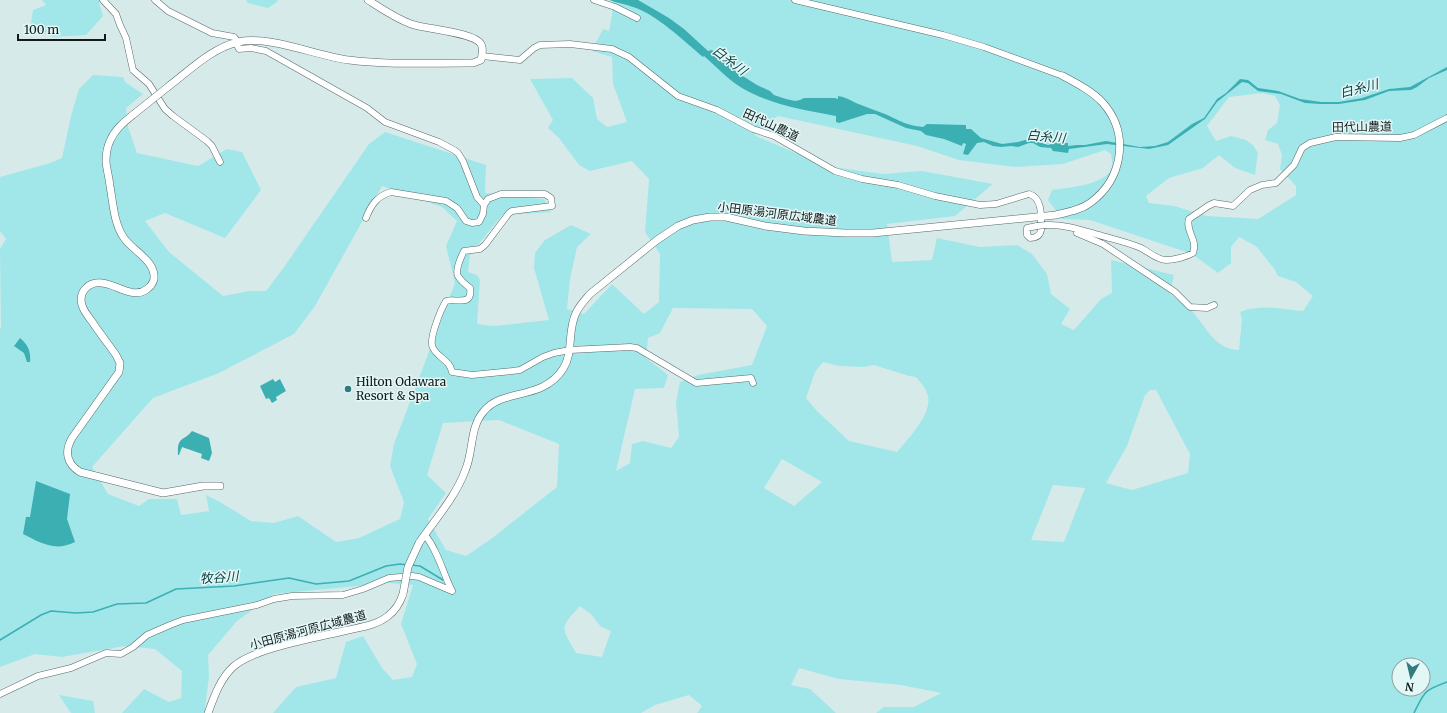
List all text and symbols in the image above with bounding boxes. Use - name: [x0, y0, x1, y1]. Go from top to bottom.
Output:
- scale bar: [18, 16, 105, 42]
- text: 100 m: [24, 22, 59, 37]
- water label: 白糸川: [709, 42, 752, 80]
- water label: 白糸川: [1338, 75, 1382, 101]
- street label: 田代山農道: [741, 105, 802, 144]
- street label: 田代山農道: [1332, 118, 1392, 135]
- water label: 白糸川: [1026, 126, 1068, 147]
- street label: 小田原湯河原広域農道: [717, 199, 838, 228]
- place label: Hilton Odawara Resort & Spa: [356, 374, 447, 403]
- marker: Hilton Odawara Resort & Spa: [343, 384, 353, 394]
- water label: 牧谷川: [199, 568, 241, 587]
- street label: 小田原湯河原広域農道: [248, 607, 368, 652]
- north arrow: [1391, 657, 1431, 697]
- text: N: [1404, 679, 1415, 694]

